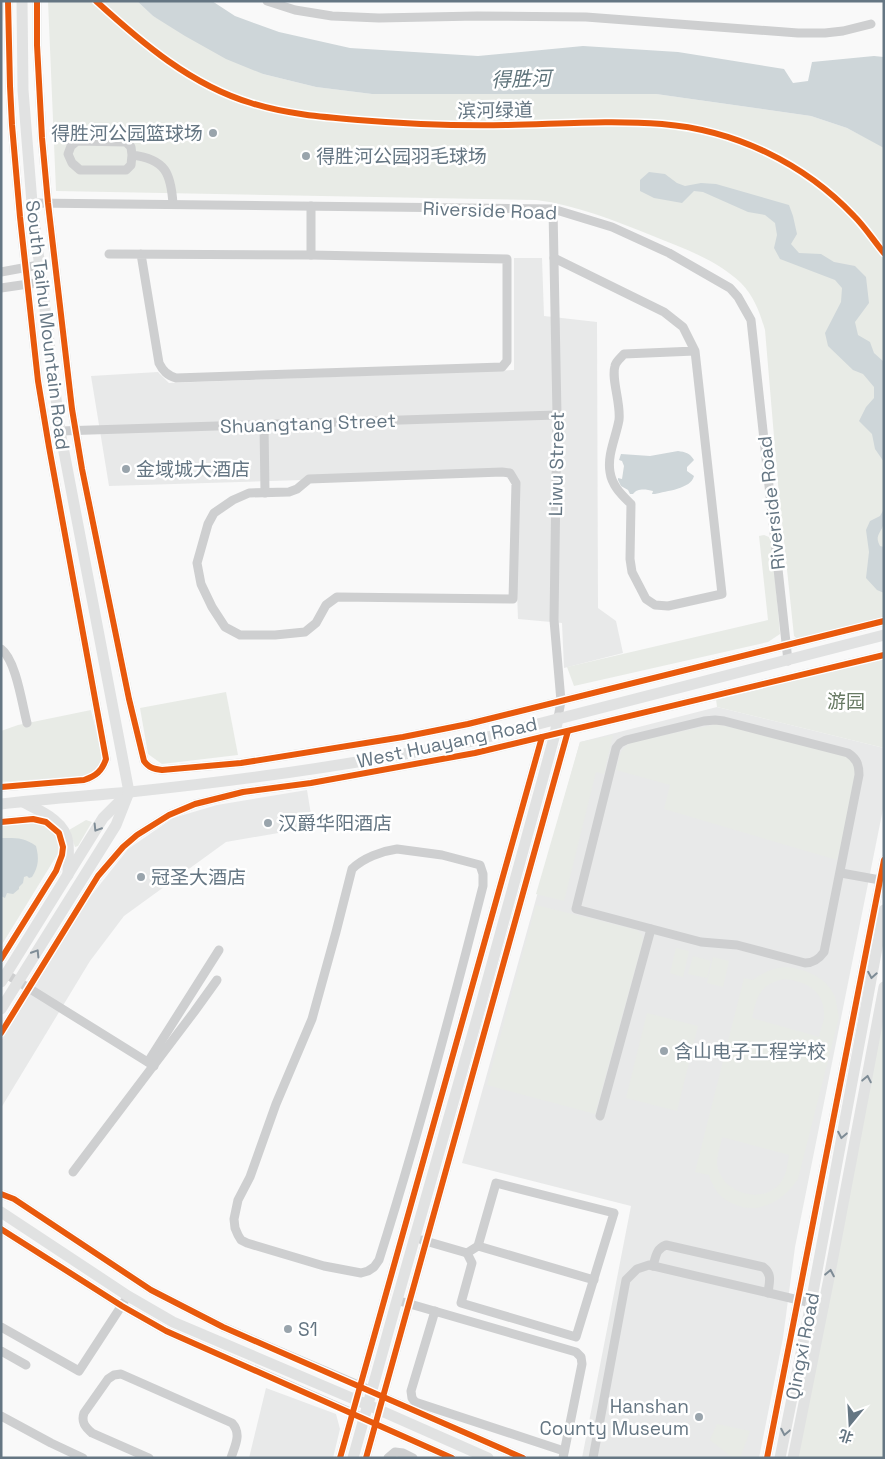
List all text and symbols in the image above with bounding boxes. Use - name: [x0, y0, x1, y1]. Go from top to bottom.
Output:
- water label: 得胜河: [491, 65, 555, 93]
- street label: 滨河绿道: [457, 97, 533, 124]
- place label: 得胜河公园篮球场: [51, 121, 203, 146]
- marker: 得胜河公园篮球场: [207, 127, 219, 139]
- place label: 得胜河公园羽毛球场: [316, 144, 487, 169]
- marker: 得胜河公园羽毛球场: [300, 150, 312, 162]
- street label: Riverside Road: [422, 196, 558, 225]
- street label: South Taihu Mountain Road: [20, 199, 75, 451]
- street label: Shuangtang Street: [220, 408, 396, 439]
- street label: Liwu Street: [543, 411, 570, 517]
- street label: Riverside Road: [752, 435, 791, 571]
- place label: 金域城大酒店: [136, 457, 250, 482]
- marker: 金域城大酒店: [120, 463, 132, 475]
- park label: 游园: [827, 689, 865, 714]
- street label: West Huayang Road: [355, 711, 540, 774]
- place label: 汉爵华阳酒店: [278, 811, 392, 836]
- marker: 汉爵华阳酒店: [262, 817, 274, 829]
- one-way arrow: [93, 823, 103, 832]
- place label: 冠圣大酒店: [151, 865, 246, 890]
- marker: 冠圣大酒店: [135, 871, 147, 883]
- one-way arrow: [30, 950, 40, 959]
- one-way arrow: [867, 971, 877, 980]
- place label: 含山电子工程学校: [674, 1039, 826, 1064]
- marker: 含山电子工程学校: [658, 1045, 670, 1057]
- one-way arrow: [861, 1074, 871, 1083]
- one-way arrow: [837, 1131, 848, 1140]
- one-way arrow: [825, 1268, 835, 1277]
- street label: Qingxi Road: [780, 1290, 825, 1402]
- place label: S1: [298, 1317, 318, 1342]
- marker: S1: [282, 1323, 294, 1335]
- place label: Hanshan County Museum: [540, 1394, 689, 1441]
- north arrow: [825, 1399, 875, 1449]
- marker: Hanshan County Museum: [693, 1411, 705, 1423]
- text: 北: [837, 1426, 855, 1447]
- one-way arrow: [781, 1428, 791, 1437]

